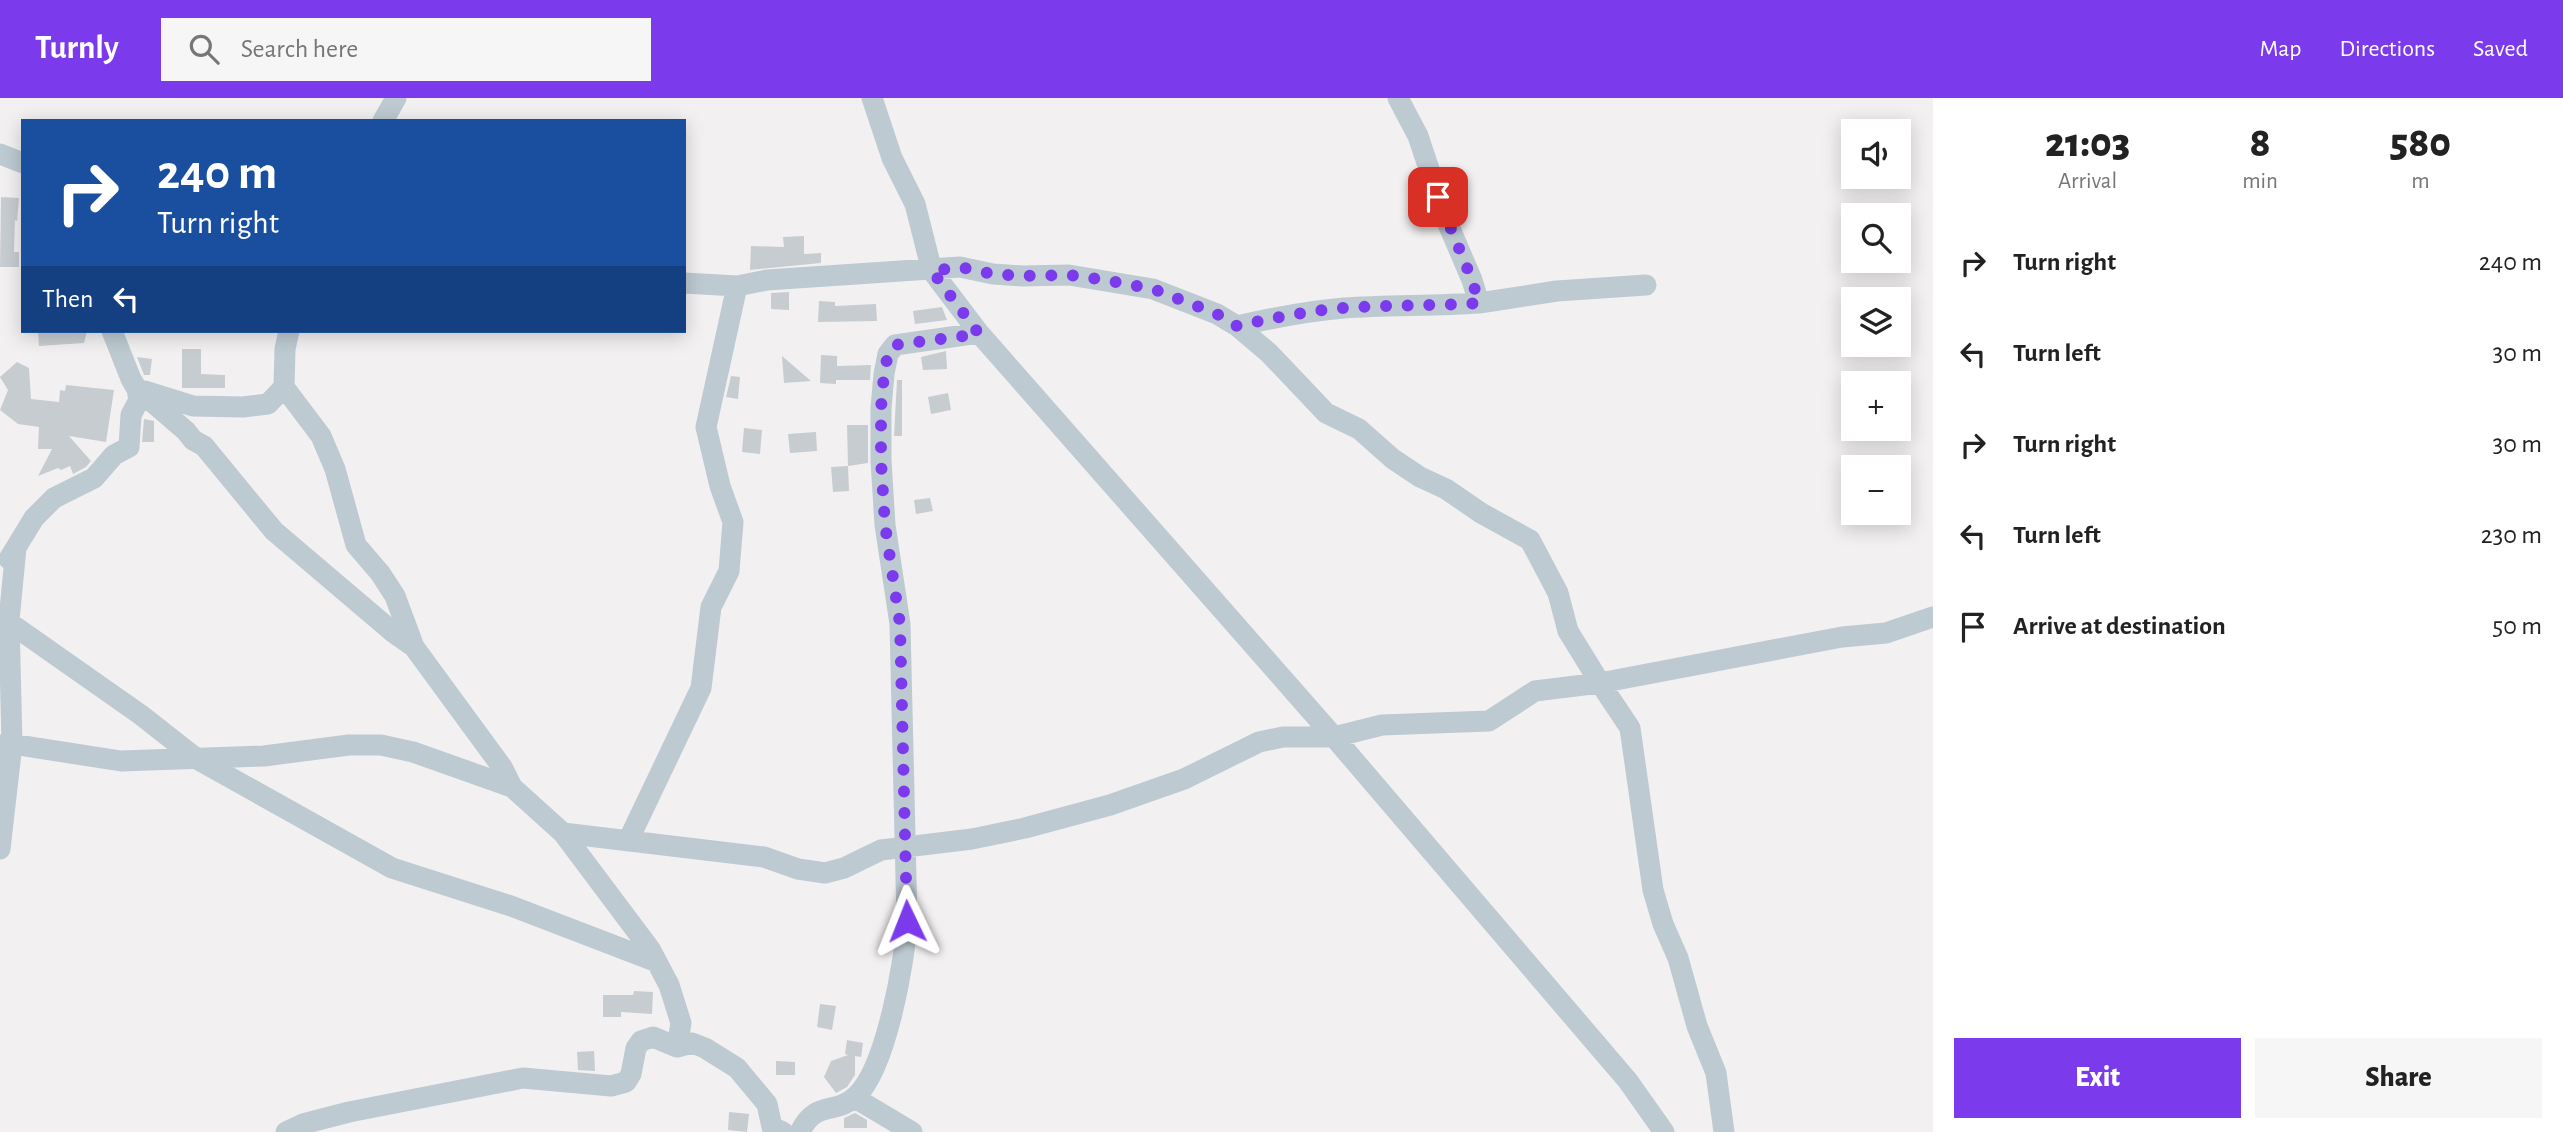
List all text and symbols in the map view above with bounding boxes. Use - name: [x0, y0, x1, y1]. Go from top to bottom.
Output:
- search box: [161, 18, 651, 81]
- icon: search: [185, 30, 223, 68]
- text: Turnly: [35, 32, 119, 65]
- text: Search here: [241, 36, 358, 62]
- text: Map: [2259, 37, 2301, 61]
- text: Directions: [2339, 37, 2435, 61]
- text: Saved: [2473, 37, 2528, 61]
- map controls: [1841, 119, 1911, 525]
- button: sound: [1841, 119, 1911, 189]
- text: 21:03: [2045, 122, 2130, 164]
- text: 8: [2250, 122, 2271, 164]
- text: 580: [2390, 122, 2451, 164]
- icon: right: [42, 147, 133, 238]
- text: 240 m: [157, 149, 277, 198]
- pin: [1408, 167, 1468, 227]
- text: Arrival: [2058, 170, 2117, 193]
- text: min: [2242, 170, 2278, 193]
- text: m: [2411, 170, 2430, 193]
- icon: arrive: [1419, 178, 1457, 216]
- button: search: [1841, 203, 1911, 273]
- text: Turn right: [157, 207, 279, 239]
- icon: right: [1954, 244, 1992, 282]
- text: Turn right: [2013, 249, 2116, 275]
- text: 240 m: [2479, 249, 2542, 275]
- icon: left: [107, 280, 145, 318]
- text: Then: [42, 286, 93, 312]
- button: layers: [1841, 287, 1911, 357]
- icon: left: [1954, 335, 1992, 373]
- text: Turn left: [2013, 340, 2101, 366]
- text: 30 m: [2492, 340, 2542, 366]
- button: +: [1841, 371, 1911, 441]
- icon: right: [1954, 426, 1992, 464]
- text: Turn right: [2013, 431, 2116, 457]
- text: 30 m: [2492, 431, 2542, 457]
- button: −: [1841, 455, 1911, 525]
- icon: left: [1954, 517, 1992, 555]
- text: Turn left: [2013, 522, 2101, 548]
- text: 230 m: [2481, 522, 2542, 548]
- icon: arrive: [1954, 608, 1992, 646]
- text: Arrive at destination: [2013, 613, 2226, 639]
- text: 50 m: [2492, 613, 2542, 639]
- position arrow: [870, 884, 944, 958]
- button: Exit: [1954, 1038, 2241, 1118]
- button: Share: [2255, 1038, 2542, 1118]

